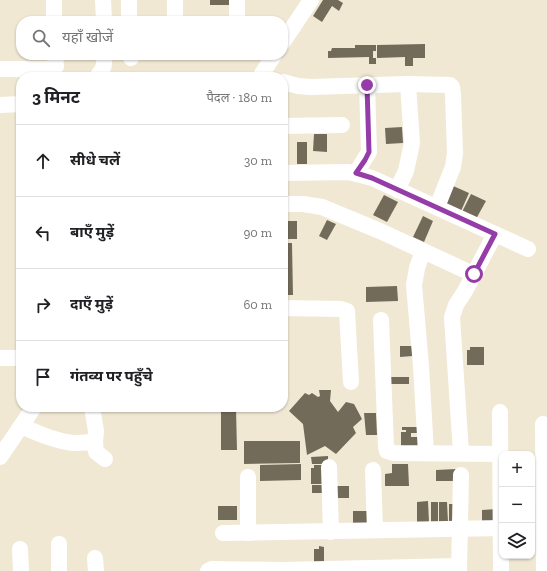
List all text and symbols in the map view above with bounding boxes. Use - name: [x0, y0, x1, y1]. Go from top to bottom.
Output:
- search box: [16, 16, 288, 60]
- icon: search: [30, 27, 52, 49]
- text: यहाँ खोजें: [62, 28, 113, 46]
- route end: [358, 76, 376, 94]
- text: 3 मिनट: [32, 87, 80, 107]
- text: पैदल · 180 m: [206, 90, 272, 105]
- icon: ahead: [32, 150, 54, 172]
- text: सीधे चलें: [70, 151, 120, 169]
- text: 30 m: [244, 153, 272, 168]
- icon: left: [32, 222, 54, 244]
- text: बाएँ मुड़ें: [70, 223, 114, 241]
- text: 90 m: [243, 225, 272, 240]
- route start: [465, 265, 483, 283]
- icon: right: [32, 294, 54, 316]
- text: दाएँ मुड़ें: [70, 295, 113, 313]
- text: 60 m: [243, 297, 272, 312]
- icon: arrive: [32, 366, 54, 388]
- text: गंतव्य पर पहुँचे: [70, 367, 153, 385]
- map controls: [499, 451, 535, 559]
- button: +: [499, 451, 535, 487]
- button: −: [499, 487, 535, 523]
- button: layers: [499, 523, 535, 559]

